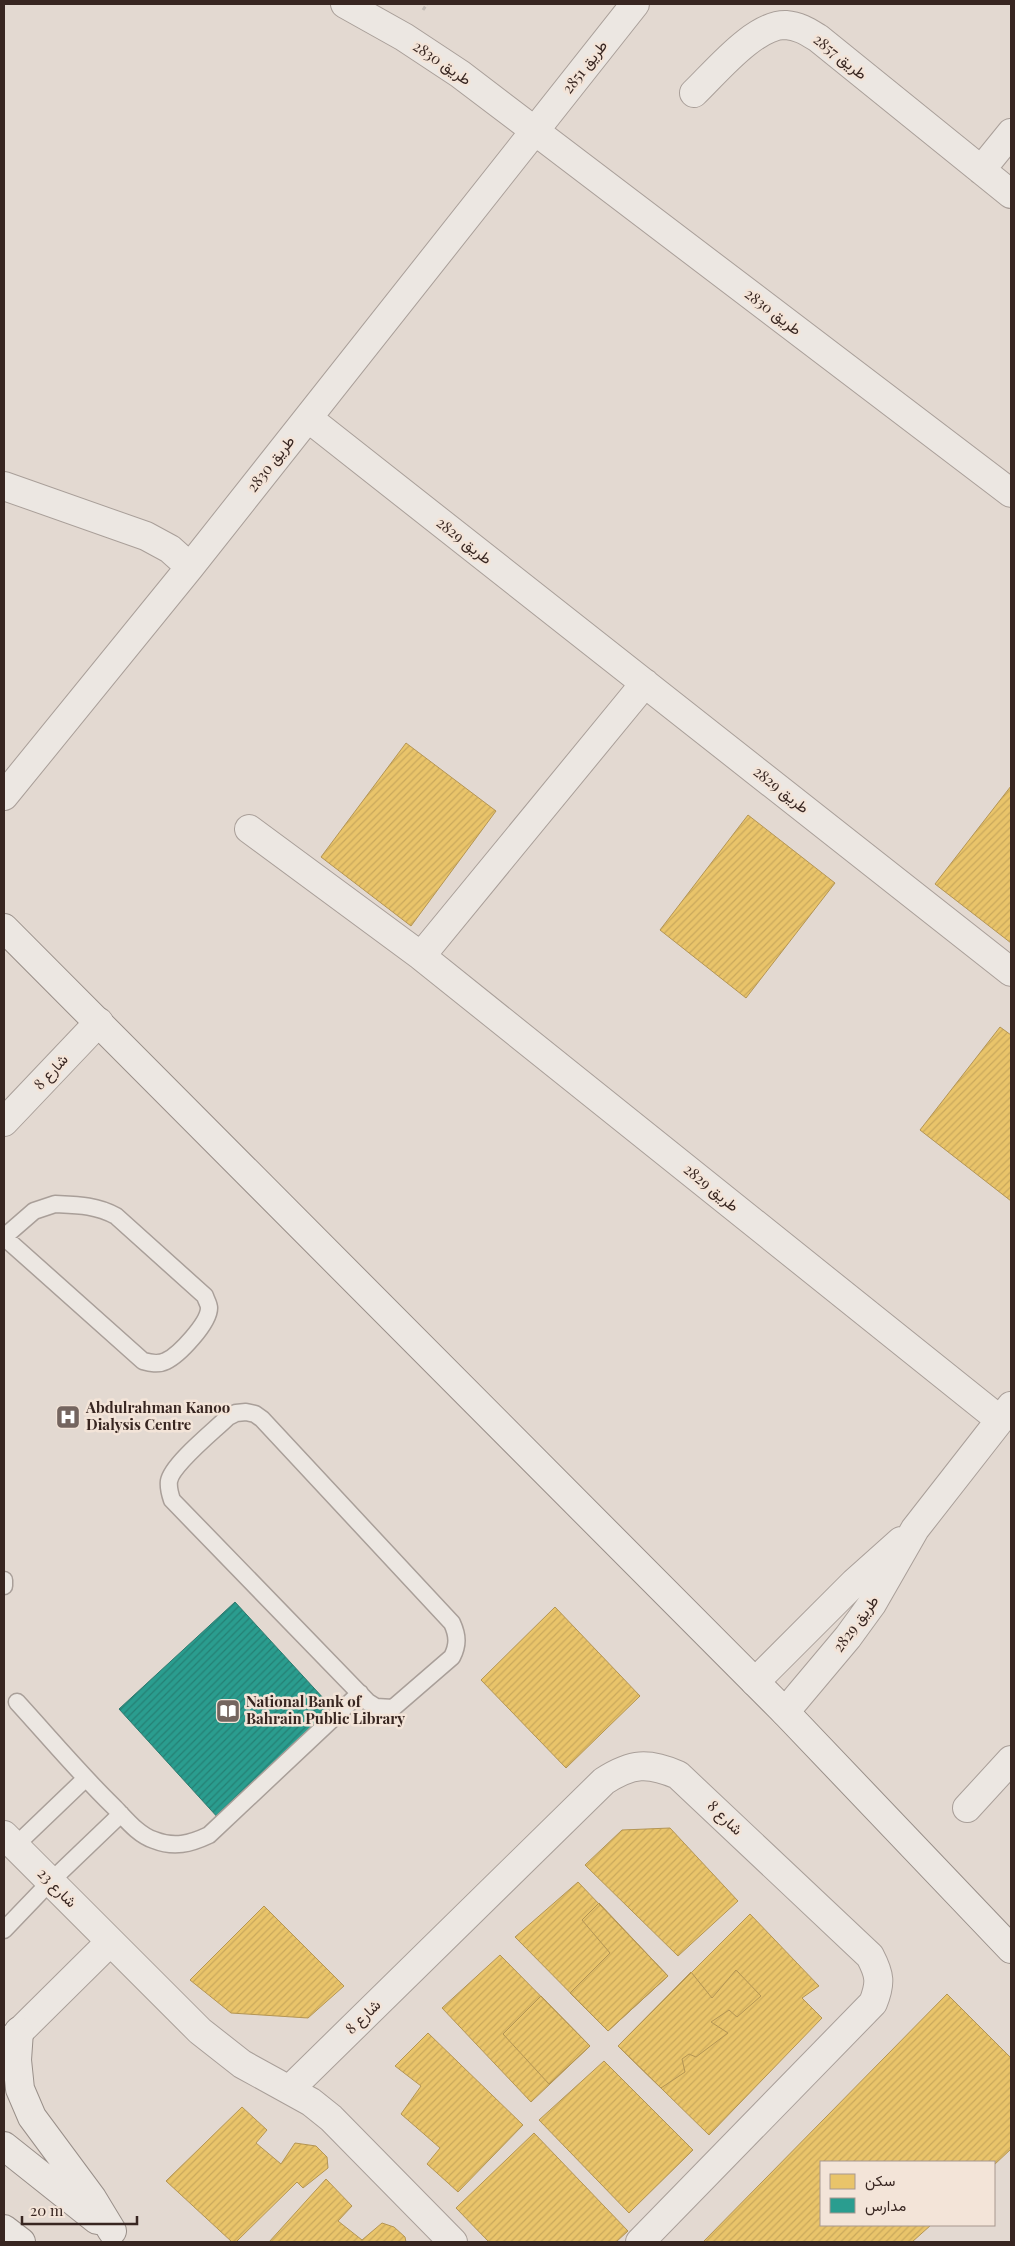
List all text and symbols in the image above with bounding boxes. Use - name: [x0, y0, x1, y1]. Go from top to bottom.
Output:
- street label: طريق 2857: [809, 29, 872, 84]
- street label: طريق 2830: [409, 35, 476, 90]
- street label: طريق 2851: [557, 36, 612, 98]
- street label: طريق 2830: [741, 283, 806, 340]
- street label: طريق 2830: [242, 431, 299, 496]
- street label: طريق 2829: [432, 512, 497, 569]
- street label: طريق 2829: [749, 761, 814, 818]
- street label: شارع 8: [29, 1049, 73, 1095]
- street label: طريق 2829: [679, 1159, 743, 1216]
- place label: Abdulrahman Kanoo Dialysis Centre: [85, 1397, 230, 1434]
- hospital icon: Abdulrahman Kanoo Dialysis Centre: [55, 1404, 81, 1430]
- street label: طريق 2829: [828, 1591, 883, 1656]
- place label: National Bank of Bahrain Public Library: [246, 1691, 405, 1728]
- library icon: National Bank of Bahrain Public Library: [215, 1698, 241, 1724]
- street label: شارع 8: [702, 1796, 748, 1841]
- street label: شارع 23: [32, 1863, 82, 1913]
- street label: شارع 8: [340, 1994, 386, 2039]
- legend: [820, 2161, 995, 2226]
- text: سكن: [865, 2170, 895, 2191]
- scale bar: [22, 2194, 138, 2226]
- text: مدارس: [865, 2195, 906, 2216]
- text: 20 m: [30, 2200, 64, 2220]

